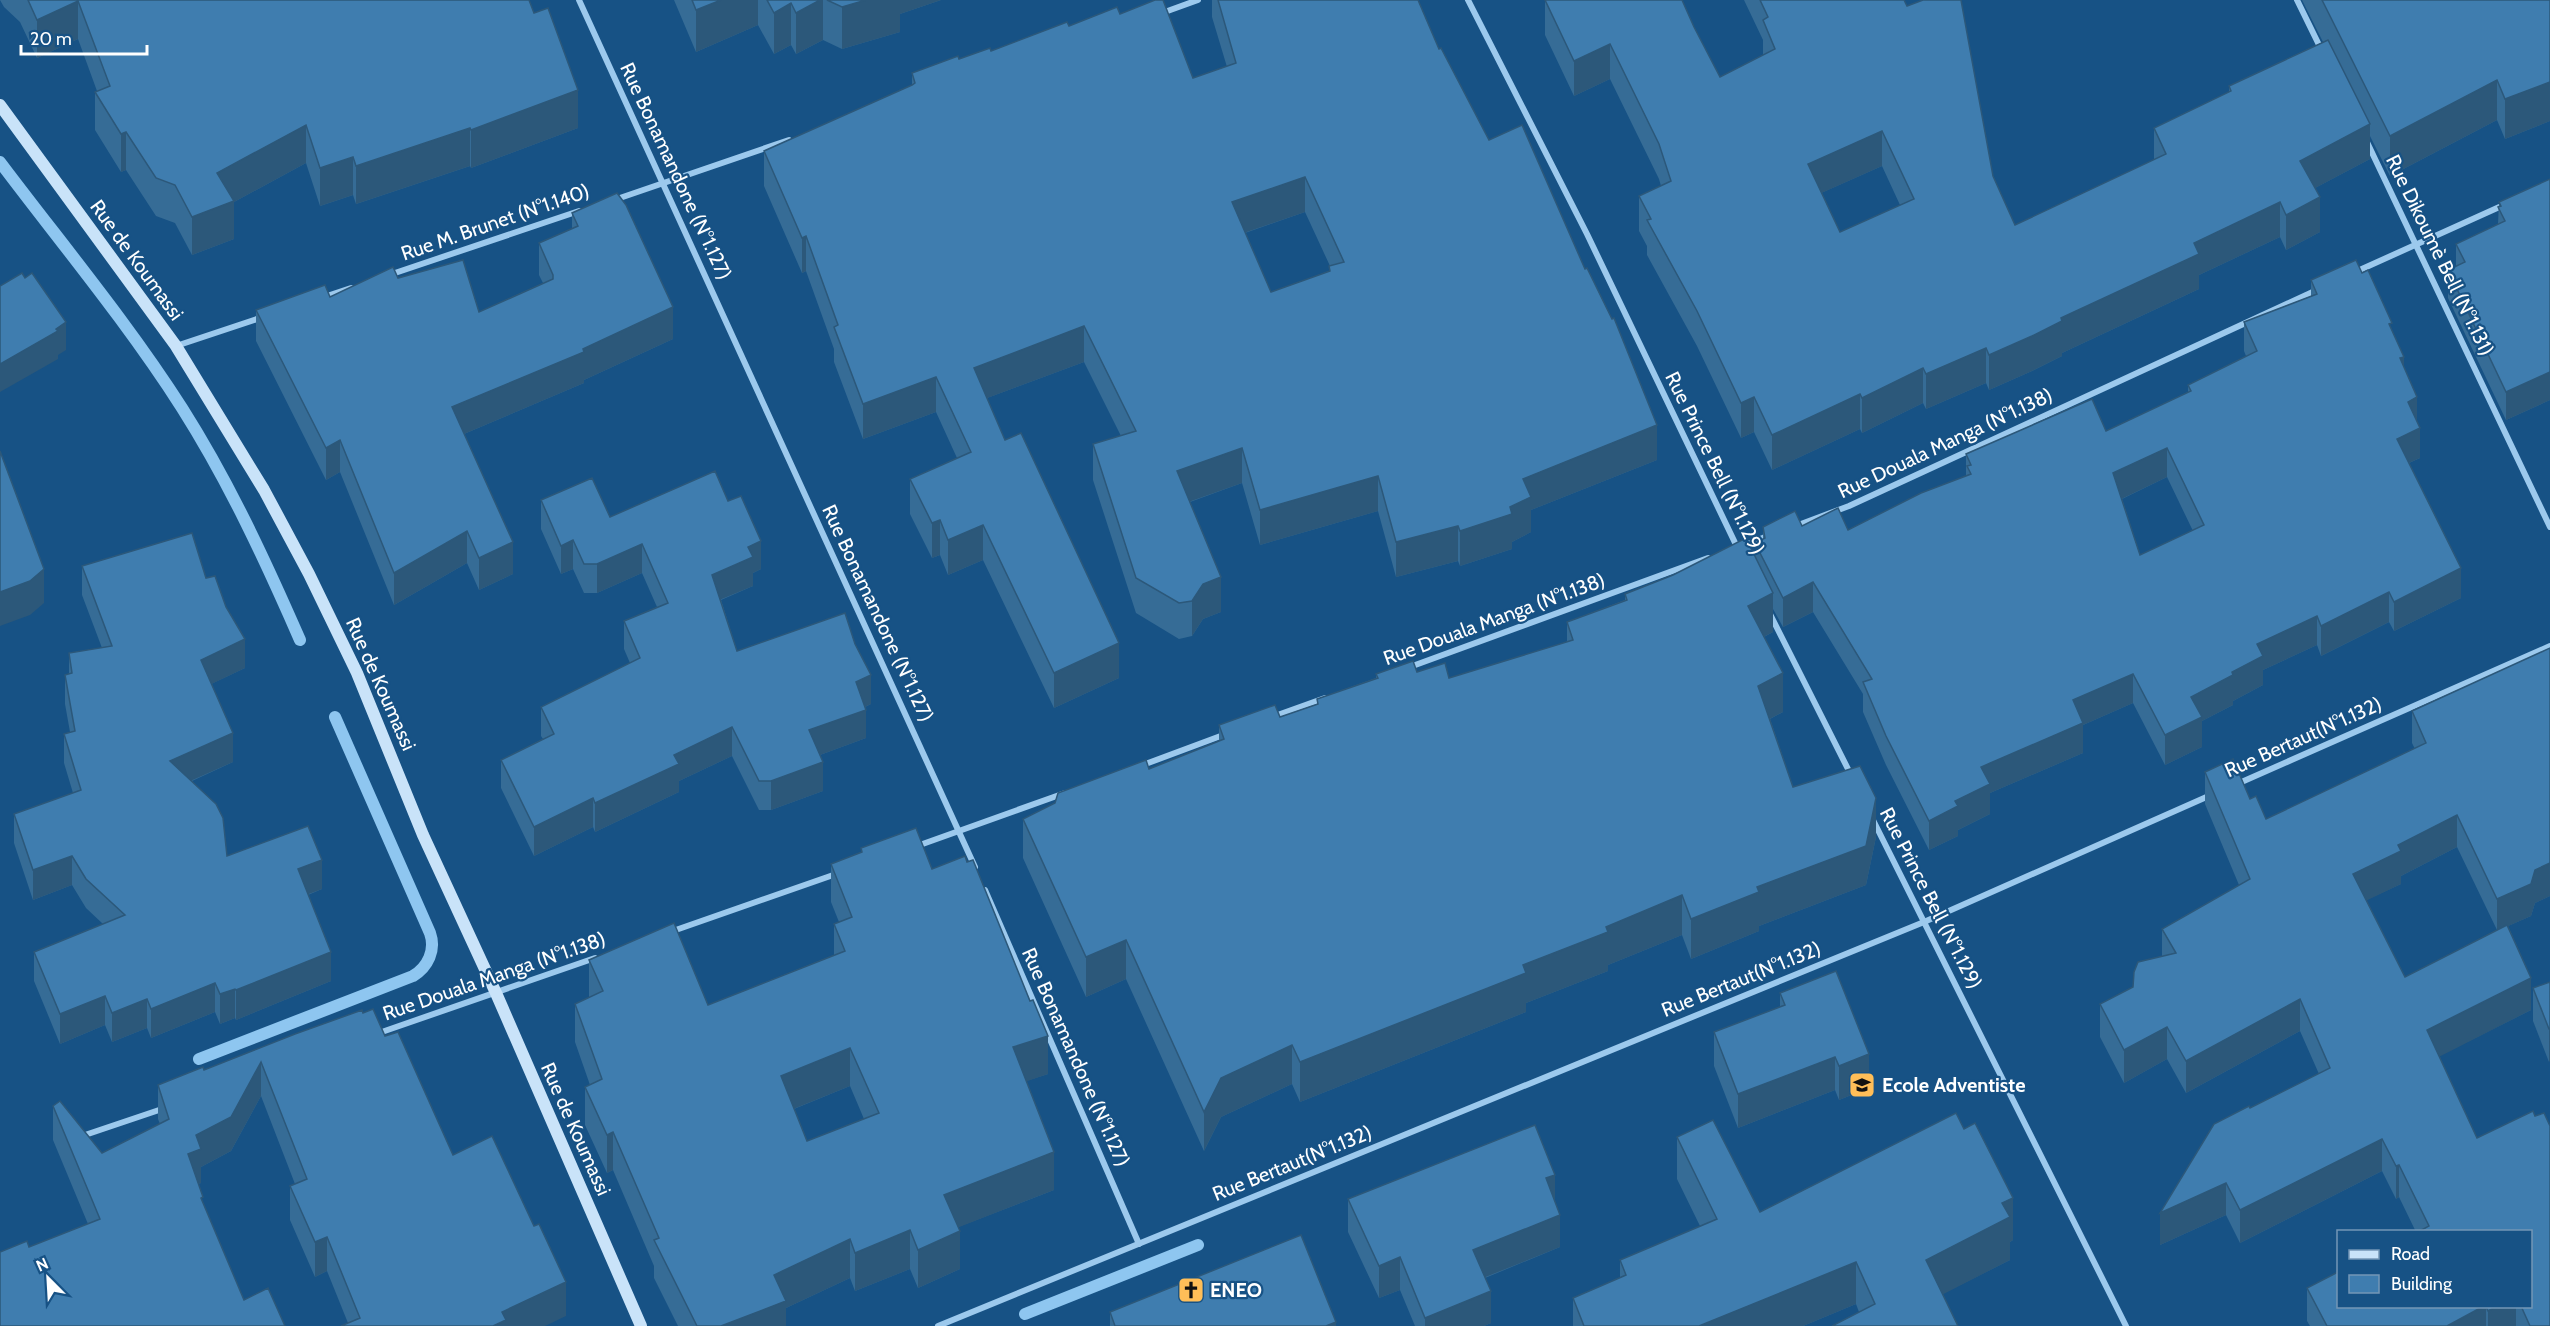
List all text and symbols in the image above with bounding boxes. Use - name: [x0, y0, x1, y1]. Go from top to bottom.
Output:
- scale bar: [21, 18, 147, 56]
- text: 20 m: [30, 28, 72, 50]
- street label: Rue Bonamandone (N°1.127): [615, 59, 737, 283]
- street label: Rue Dikoumè Bell (N°1.131): [2381, 151, 2499, 359]
- street label: Rue M. Brunet (N°1.140): [398, 179, 592, 265]
- street label: Rue de Koumassi: [85, 195, 189, 325]
- street label: Rue Prince Bell (N°1.129): [1660, 368, 1770, 558]
- street label: Rue Douala Manga (N°1.138): [1834, 383, 2056, 503]
- street label: Rue Bonamandone (N°1.127): [817, 501, 939, 725]
- street label: Rue Douala Manga (N°1.138): [1380, 568, 1608, 670]
- street label: Rue de Koumassi: [341, 614, 421, 754]
- street label: Rue Bertaut(N°1.132): [2221, 692, 2385, 782]
- street label: Rue Prince Bell (N°1.129): [1875, 803, 1987, 993]
- street label: Rue Douala Manga (N°1.138): [379, 927, 609, 1025]
- street label: Rue Bertaut(N°1.132): [1658, 936, 1824, 1022]
- street label: Rue Bonamandone (N°1.127): [1017, 944, 1135, 1170]
- street label: Rue de Koumassi: [536, 1059, 616, 1199]
- school or university icon: Ecole Adventiste: [1847, 1070, 1877, 1100]
- place label: Ecole Adventiste: [1882, 1073, 2026, 1097]
- street label: Rue Bertaut(N°1.132): [1209, 1120, 1375, 1206]
- legend: [2337, 1230, 2532, 1308]
- text: Road: [2391, 1243, 2430, 1265]
- north arrow: [18, 1248, 78, 1308]
- text: N: [33, 1254, 51, 1276]
- text: Building: [2391, 1273, 2453, 1295]
- church icon: ENEO: [1176, 1275, 1206, 1305]
- place label: ENEO: [1210, 1278, 1262, 1302]

